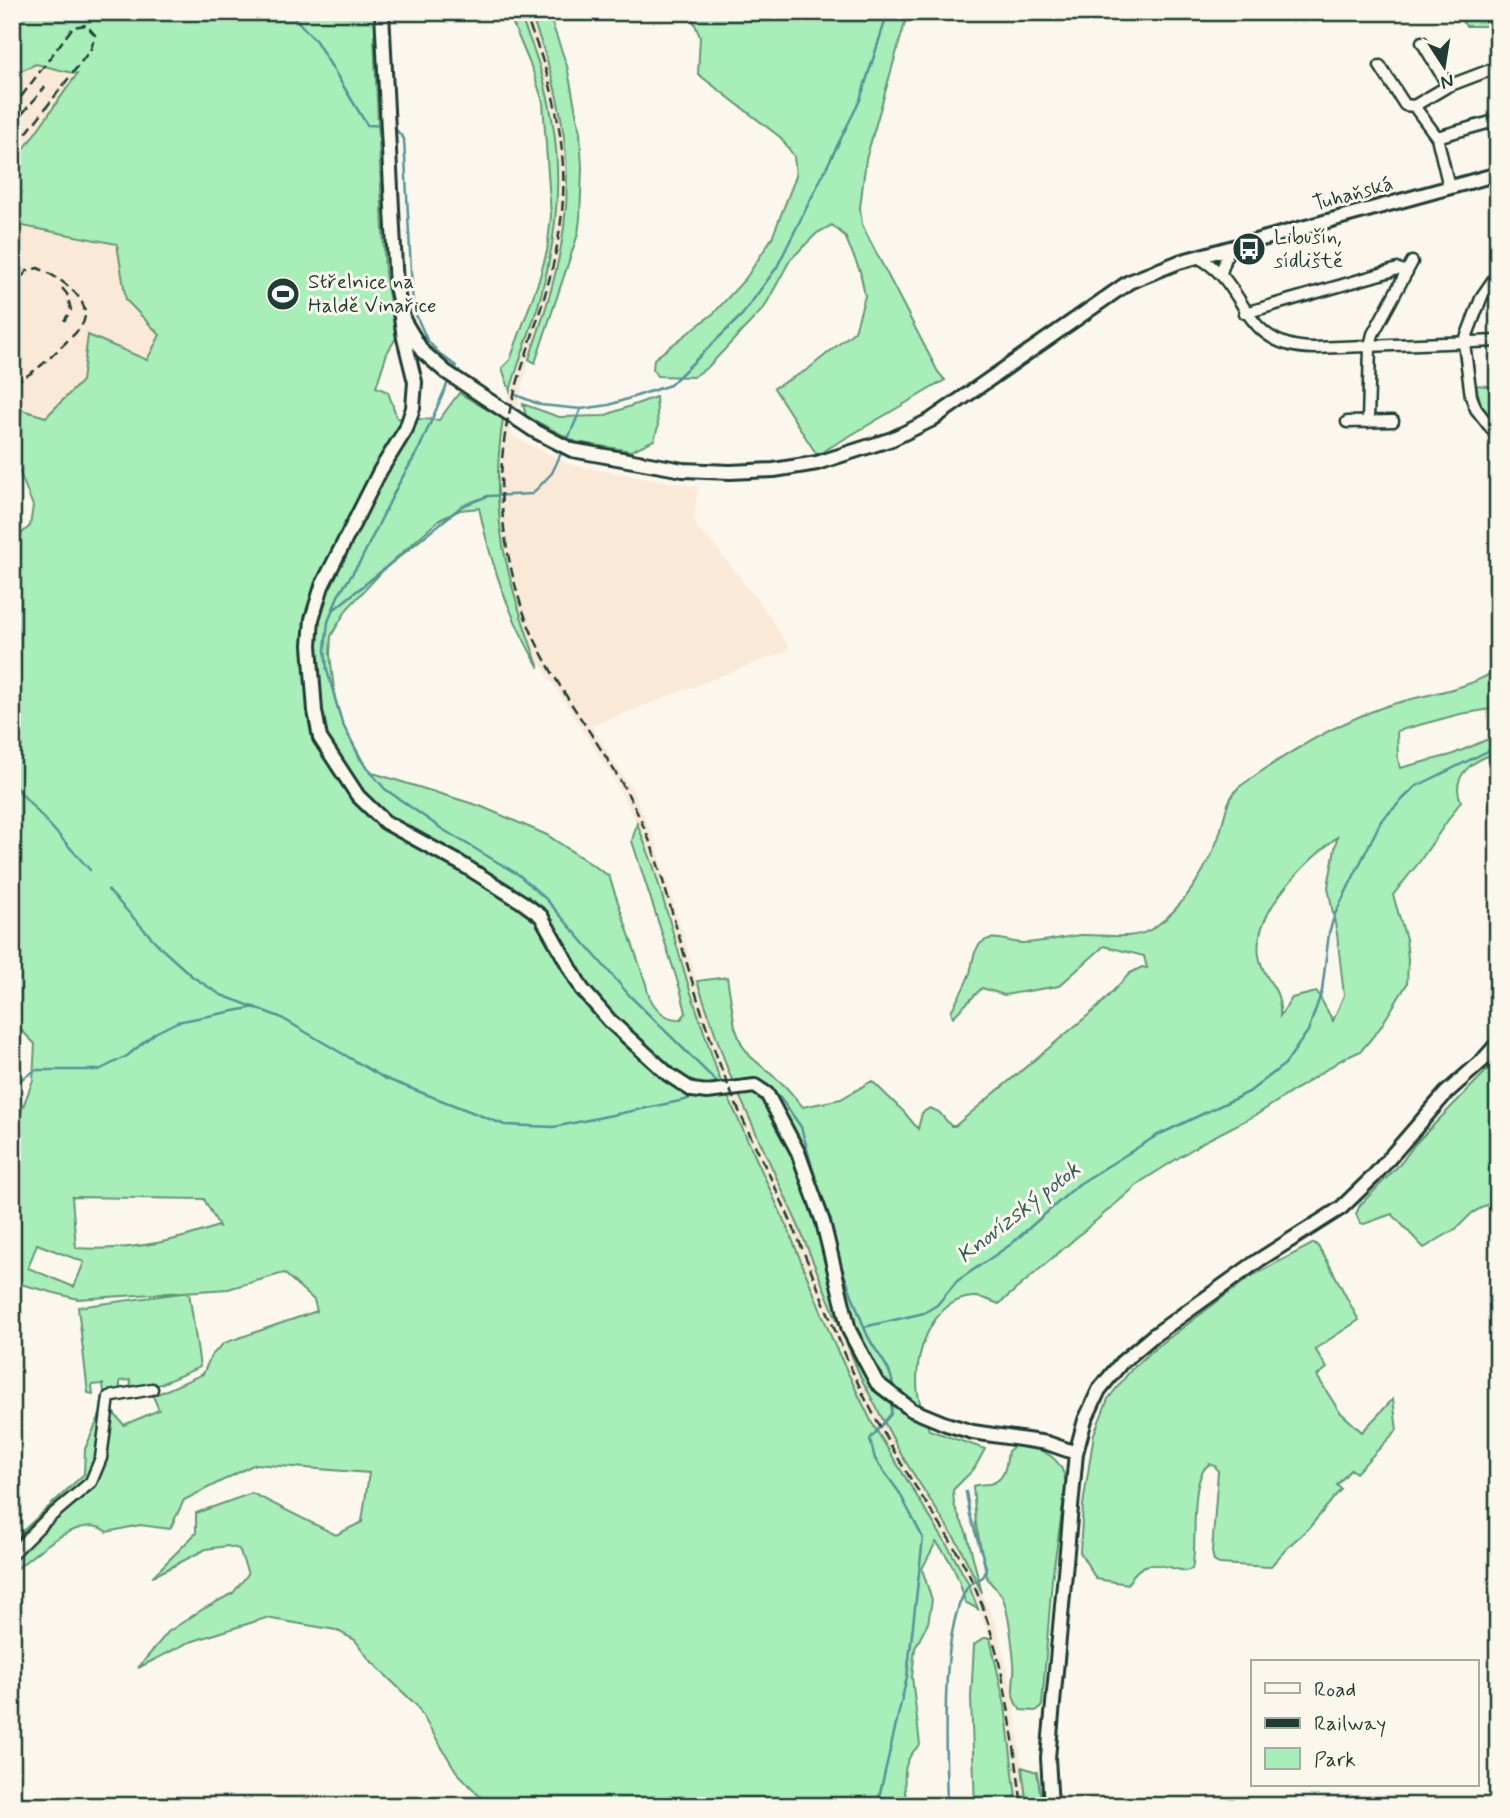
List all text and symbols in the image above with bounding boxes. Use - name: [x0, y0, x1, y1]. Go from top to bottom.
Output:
- north arrow: [1408, 32, 1478, 102]
- text: N: [1438, 68, 1456, 95]
- street label: Tuhaňská: [1310, 170, 1396, 218]
- place label: Libušín, sídliště: [1274, 223, 1343, 275]
- bus stop icon: Libušín, sídliště: [1230, 230, 1268, 268]
- place label: Střelnice na Haldě Vinařice: [308, 268, 436, 320]
- sports icon: Střelnice na Haldě Vinařice: [264, 275, 302, 313]
- water label: Knovízský potok: [951, 1155, 1087, 1271]
- legend: [1251, 1660, 1478, 1786]
- text: Road: [1314, 1676, 1356, 1704]
- text: Railway: [1314, 1710, 1386, 1738]
- text: Park: [1314, 1746, 1356, 1774]

